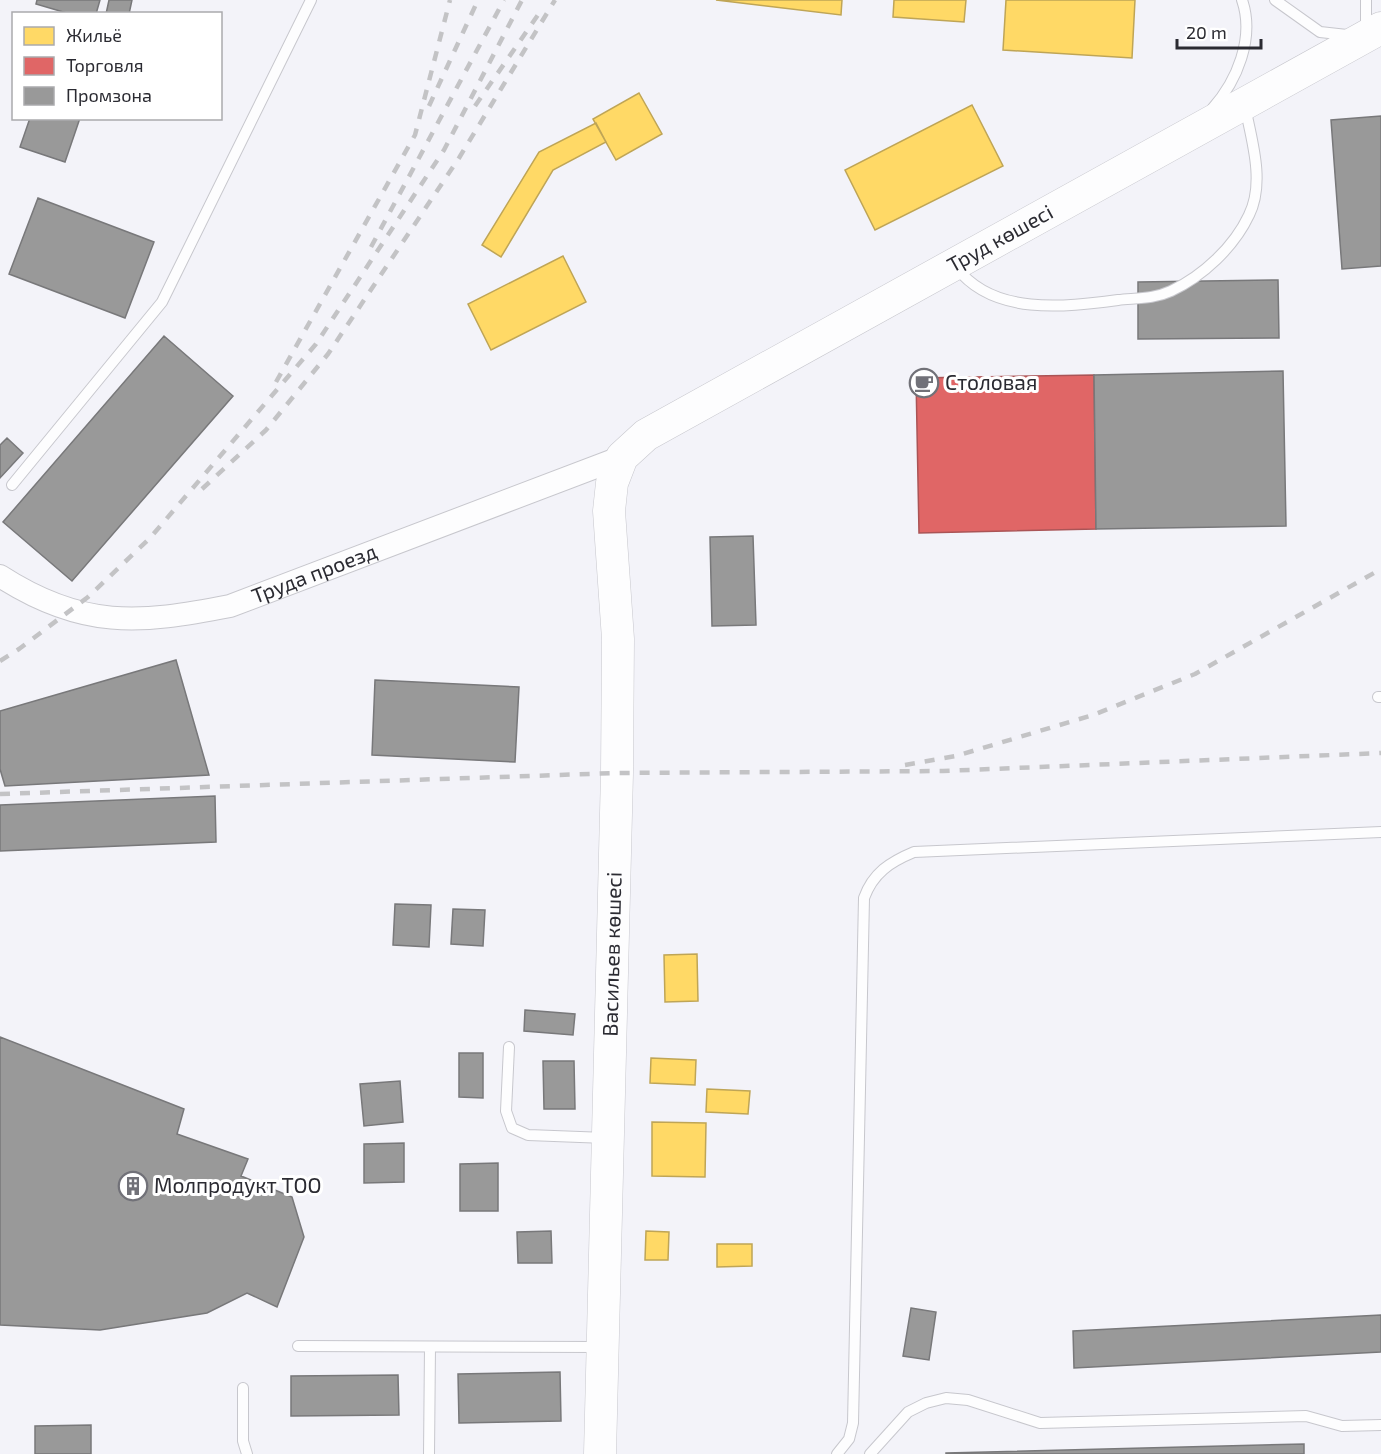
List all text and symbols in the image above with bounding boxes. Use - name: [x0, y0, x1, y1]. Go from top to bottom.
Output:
- legend: [12, 12, 222, 120]
- scale bar: [1177, 12, 1261, 50]
- text: 20 m: [1186, 21, 1227, 43]
- text: Жильё: [66, 24, 122, 46]
- text: Торговля: [66, 54, 144, 76]
- text: Промзона: [66, 84, 152, 106]
- street label: Труд көшесі: [942, 198, 1057, 277]
- cafe icon: Столовая: [908, 367, 940, 399]
- place label: Столовая: [945, 369, 1037, 394]
- street label: Труда проезд: [248, 537, 380, 608]
- street label: Васильев көшесі: [596, 872, 626, 1037]
- building icon: Молпродукт ТОО: [117, 1170, 149, 1202]
- place label: Молпродукт ТОО: [154, 1172, 322, 1198]

